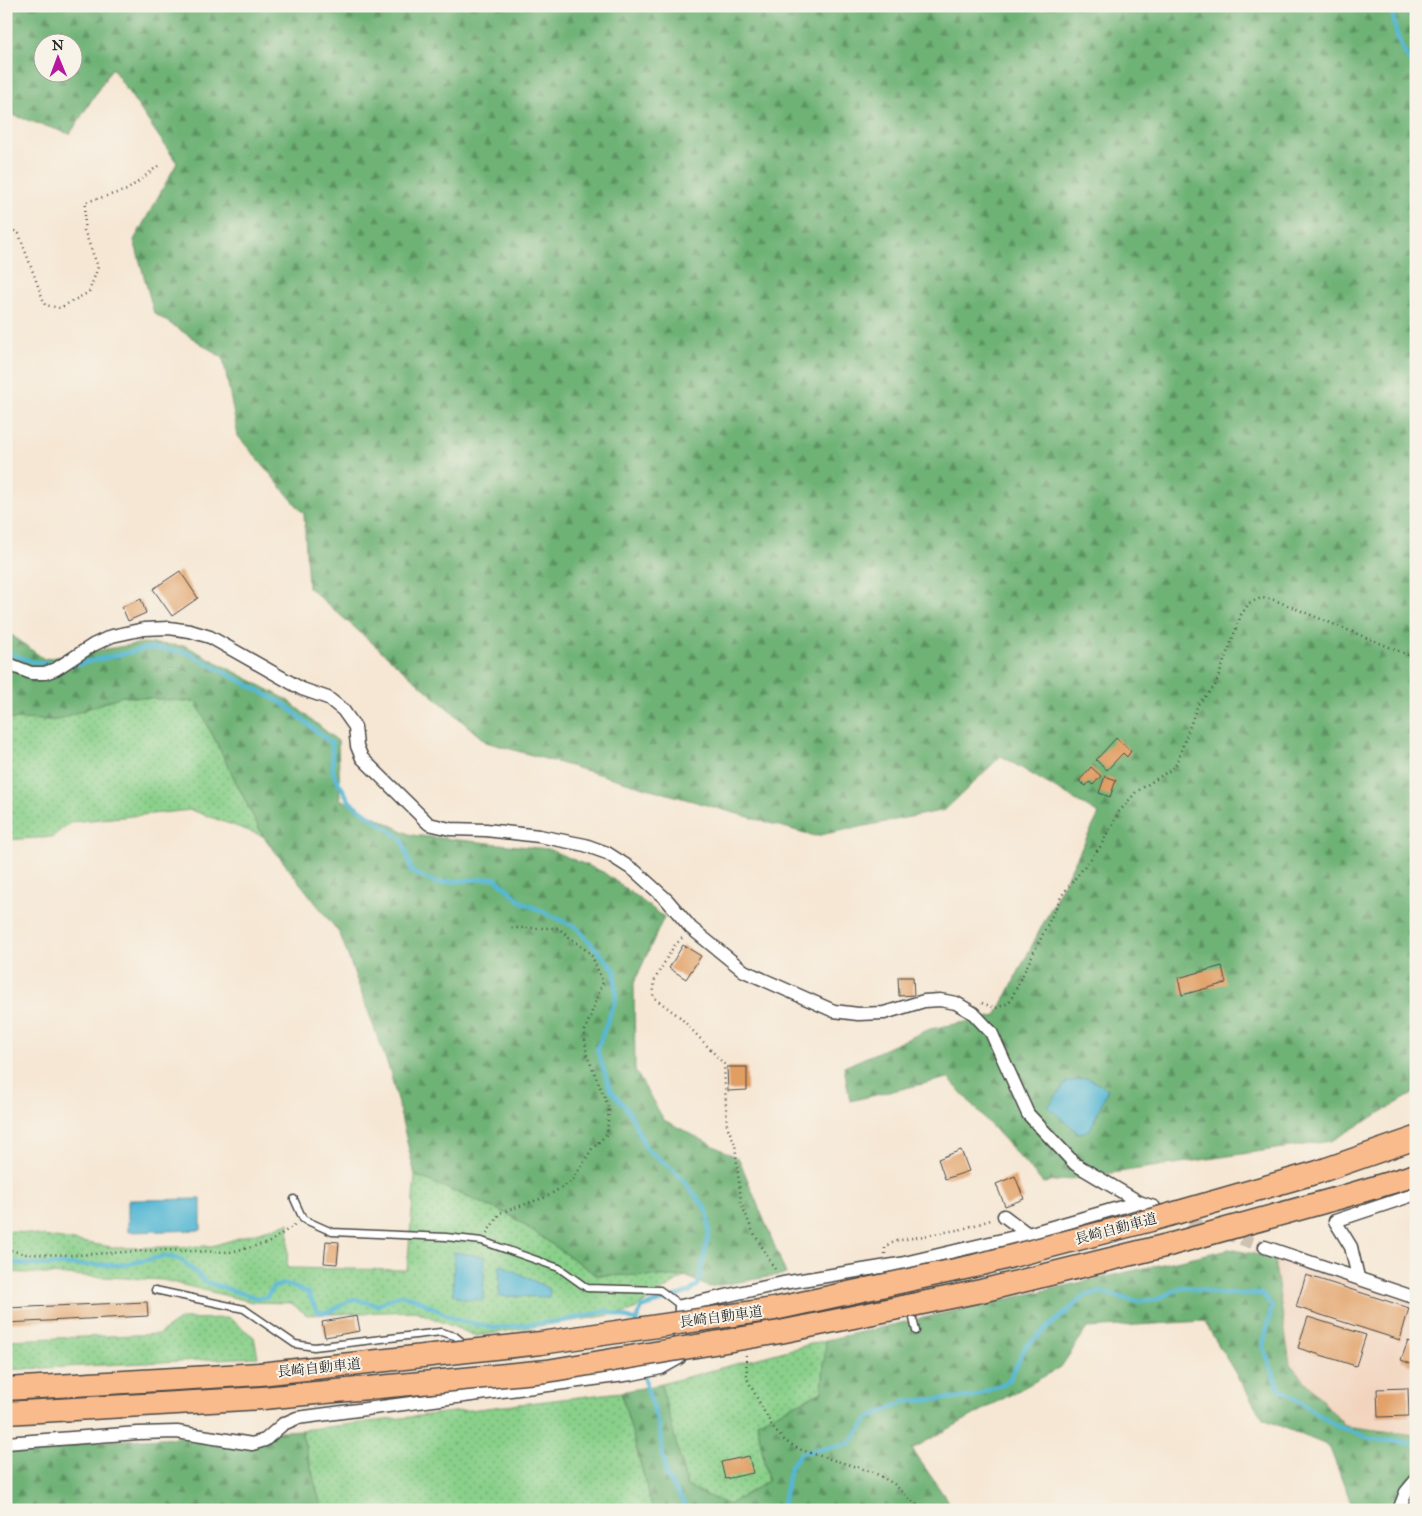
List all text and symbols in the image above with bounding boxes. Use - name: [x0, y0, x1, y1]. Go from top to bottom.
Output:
- north arrow: [32, 32, 82, 82]
- text: N: [52, 37, 64, 54]
- street label: 長崎自動車道: [1073, 1210, 1159, 1248]
- street label: 長崎自動車道: [678, 1303, 764, 1331]
- street label: 長崎自動車道: [276, 1355, 362, 1381]

